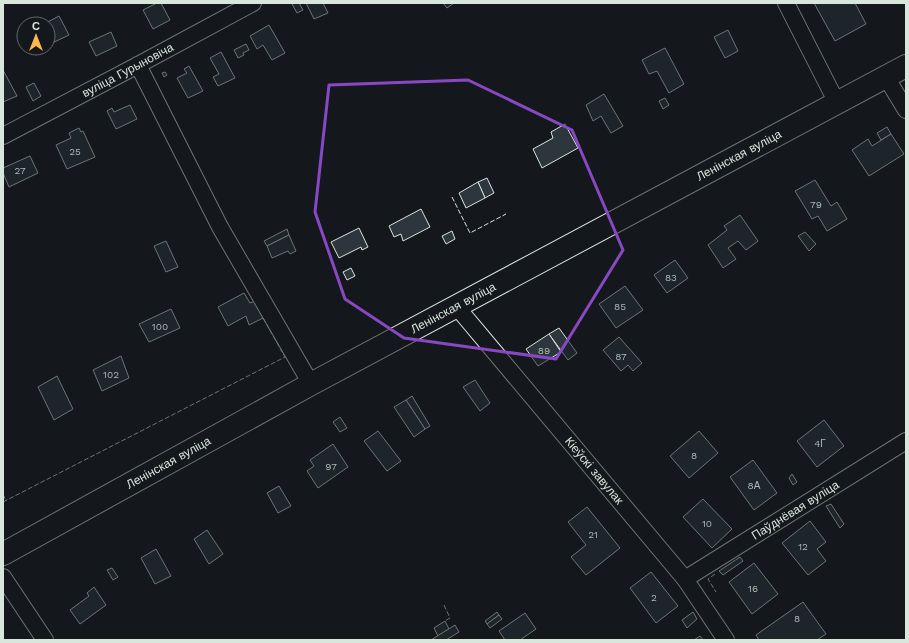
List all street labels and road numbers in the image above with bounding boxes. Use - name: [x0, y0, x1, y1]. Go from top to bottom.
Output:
- street label: вуліца Гурыновіча: [80, 40, 176, 100]
- street label: Ленінская вуліца: [694, 127, 784, 184]
- street label: Ленінская вуліца: [408, 279, 498, 336]
- street label: Ленінская вуліца: [124, 434, 213, 492]
- street label: Кіеўскі завулак: [562, 434, 627, 508]
- street label: Паўднёвая вуліца: [749, 477, 842, 543]

